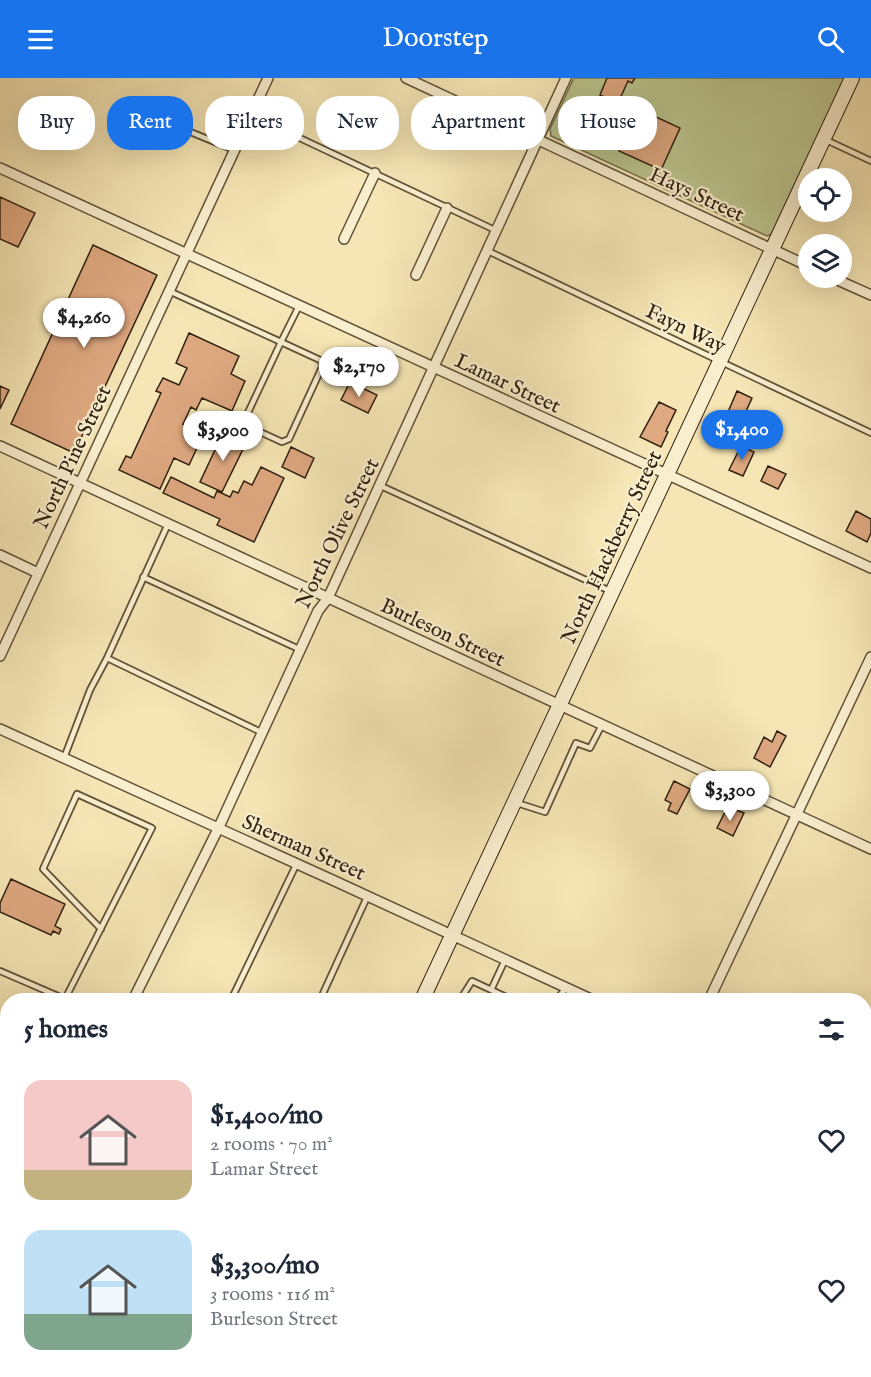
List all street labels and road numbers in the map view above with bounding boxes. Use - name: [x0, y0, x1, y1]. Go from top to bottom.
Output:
- street label: Hays Street: [645, 162, 748, 229]
- street label: Fayn Way: [641, 298, 730, 361]
- street label: Lamar Street: [450, 348, 565, 421]
- street label: North Pine Street: [28, 382, 118, 534]
- street label: North Hackberry Street: [556, 447, 669, 649]
- street label: North Olive Street: [290, 454, 386, 613]
- street label: Burleson Street: [376, 593, 509, 674]
- street label: Sherman Street: [237, 809, 369, 888]

